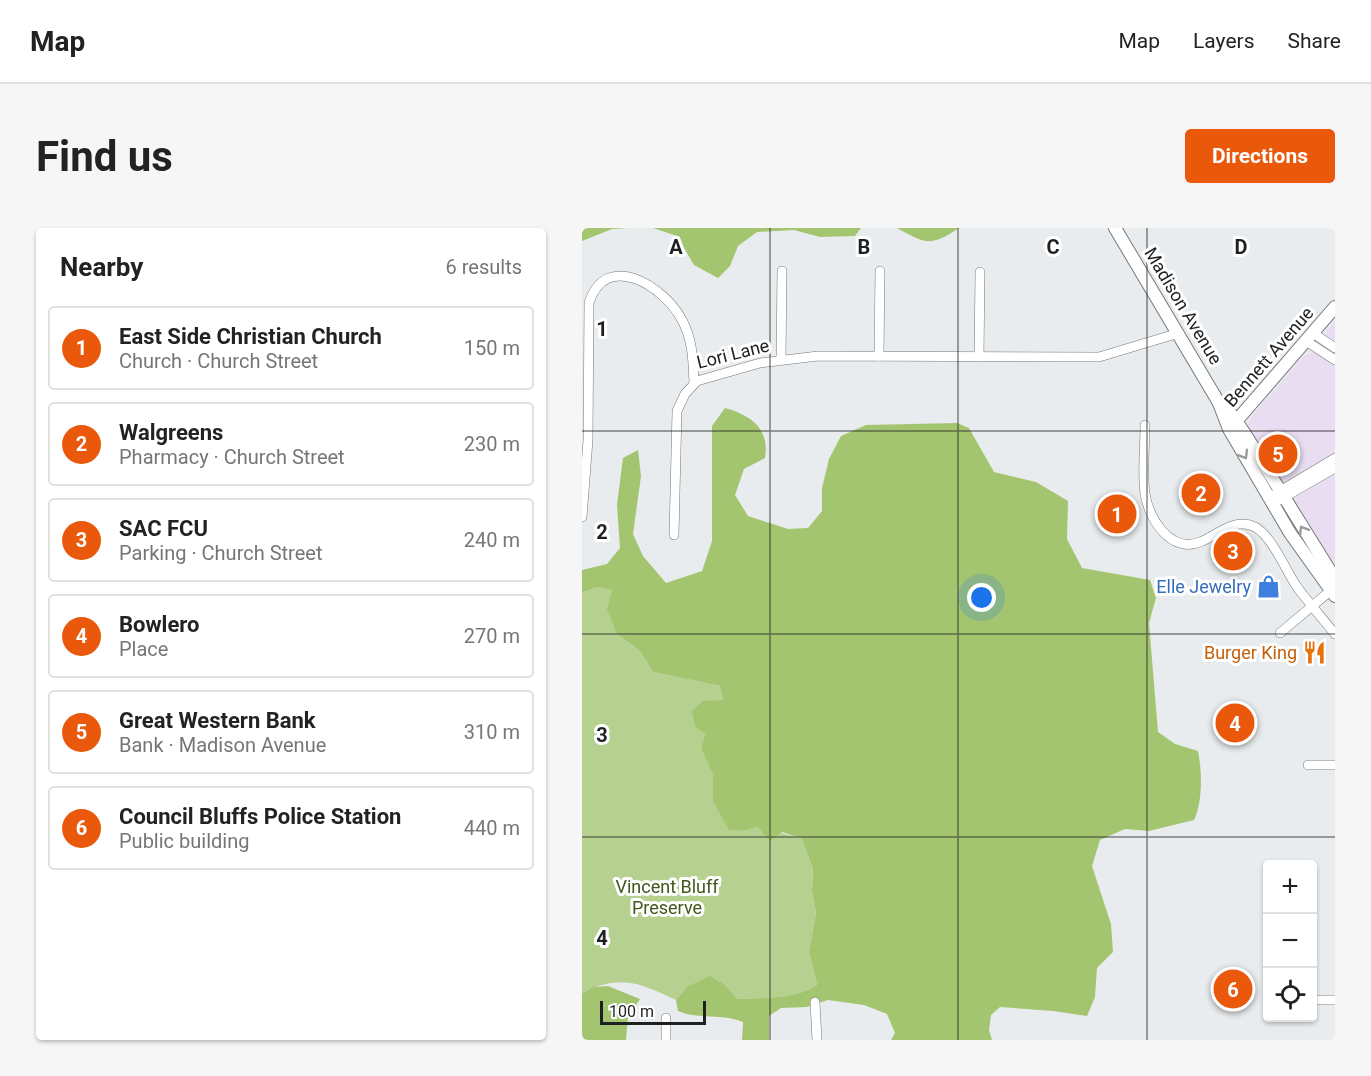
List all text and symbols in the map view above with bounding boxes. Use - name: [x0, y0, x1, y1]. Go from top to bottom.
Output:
- text: Map: [30, 25, 85, 58]
- text: Map: [1118, 29, 1160, 53]
- text: Layers: [1193, 29, 1254, 53]
- text: Share: [1287, 29, 1341, 53]
- button: Directions: [1185, 129, 1335, 183]
- text: Find us: [36, 132, 173, 181]
- text: A: [669, 235, 683, 259]
- text: B: [858, 235, 870, 259]
- text: C: [1046, 235, 1060, 259]
- text: D: [1235, 235, 1248, 259]
- street label: Madison Avenue: [1140, 243, 1227, 368]
- text: Nearby: [60, 252, 143, 282]
- text: 6 results: [446, 255, 522, 279]
- street label: Bennett Avenue: [1220, 303, 1318, 411]
- text: 1: [596, 317, 608, 341]
- text: East Side Christian Church: [119, 324, 382, 349]
- street label: Lori Lane: [694, 334, 771, 373]
- text: 1: [76, 336, 87, 360]
- text: 150 m: [464, 336, 520, 360]
- text: Church · Church Street: [119, 349, 318, 373]
- text: Walgreens: [119, 420, 223, 445]
- text: 2: [76, 432, 87, 456]
- text: 230 m: [464, 432, 520, 456]
- pin: 5: [1258, 432, 1298, 476]
- text: Pharmacy · Church Street: [119, 445, 345, 469]
- one-way arrow: [1237, 449, 1249, 459]
- pin: 2: [1182, 470, 1220, 516]
- pin: 1: [1098, 492, 1136, 536]
- text: SAC FCU: [119, 516, 208, 541]
- text: 2: [596, 520, 608, 544]
- one-way arrow: [1298, 526, 1310, 536]
- text: 3: [76, 528, 87, 552]
- text: 240 m: [464, 528, 520, 552]
- pin: 3: [1214, 528, 1252, 574]
- text: Parking · Church Street: [119, 541, 322, 565]
- shop icon: Elle Jewelry: [1256, 574, 1282, 600]
- place label: Elle Jewelry: [1156, 576, 1251, 597]
- your location: [967, 583, 996, 612]
- text: Bowlero: [119, 612, 199, 637]
- text: 4: [76, 624, 87, 648]
- text: 270 m: [464, 624, 520, 648]
- text: Place: [119, 637, 168, 661]
- restaurant icon: Burger King: [1302, 640, 1328, 666]
- place label: Burger King: [1204, 642, 1297, 663]
- pin: 4: [1216, 700, 1254, 746]
- text: Great Western Bank: [119, 708, 316, 733]
- text: 5: [76, 720, 87, 744]
- text: 310 m: [464, 720, 520, 744]
- text: 3: [596, 723, 608, 747]
- text: Bank · Madison Avenue: [119, 733, 326, 757]
- text: Council Bluffs Police Station: [119, 804, 401, 829]
- text: 6: [76, 816, 87, 840]
- text: 440 m: [464, 816, 520, 840]
- text: Public building: [119, 829, 249, 853]
- map controls: [1263, 860, 1317, 1022]
- button: +: [1263, 860, 1317, 914]
- park label: Vincent Bluff Preserve: [615, 876, 719, 918]
- button: −: [1263, 914, 1317, 968]
- text: 4: [596, 926, 608, 950]
- pin: 6: [1214, 966, 1252, 1011]
- button: locate: [1263, 968, 1317, 1022]
- scale bar: [600, 998, 706, 1026]
- text: 100 m: [609, 1002, 654, 1021]

